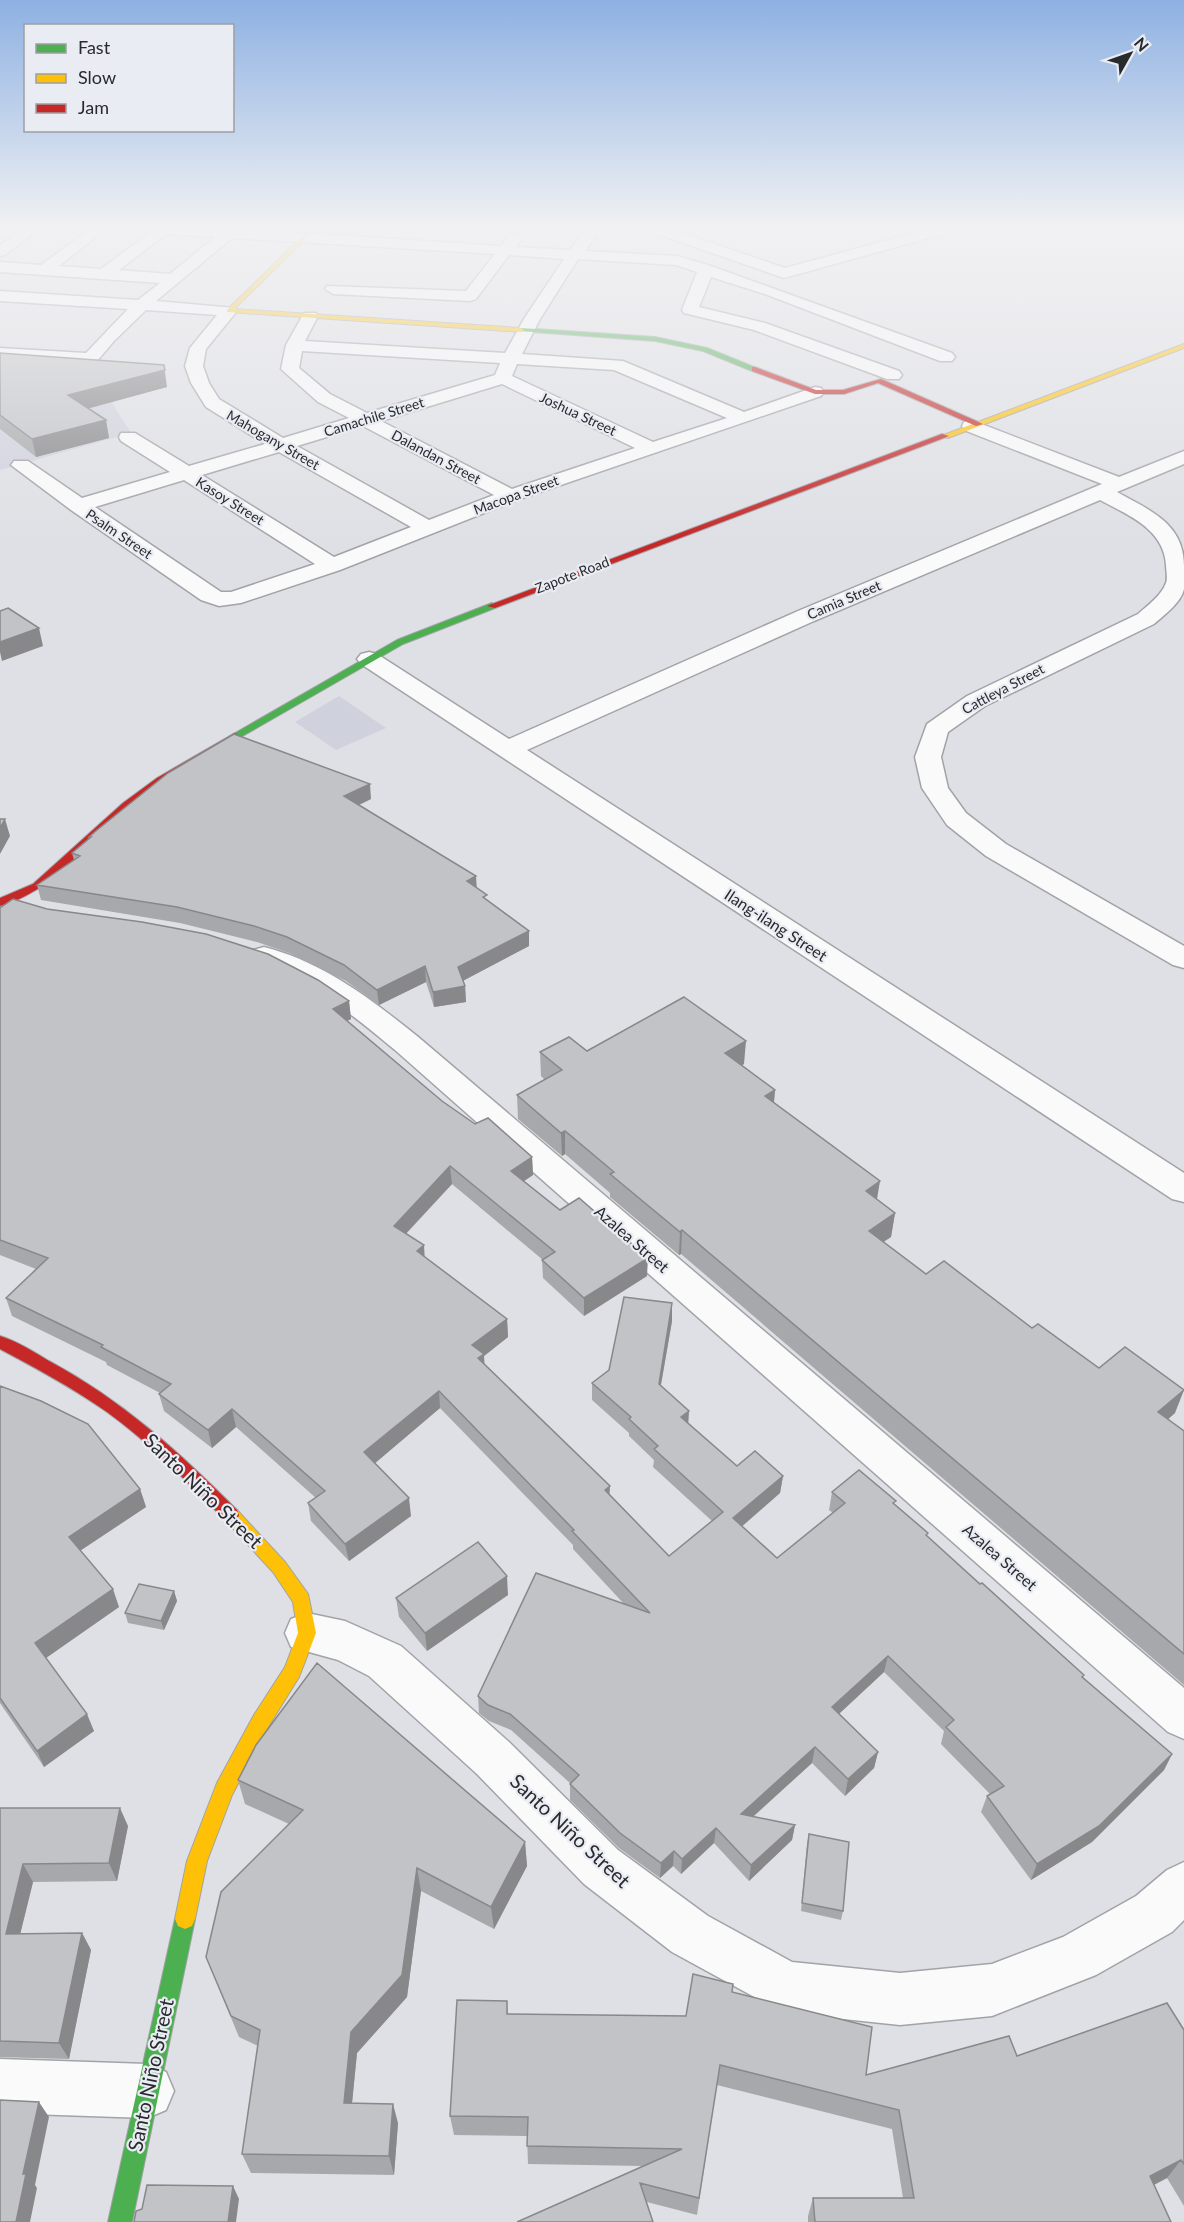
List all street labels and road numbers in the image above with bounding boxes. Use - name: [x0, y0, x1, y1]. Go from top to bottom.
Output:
- street label: Joshua Street: [537, 388, 619, 439]
- street label: Camachile Street: [322, 393, 426, 440]
- street label: Mahogany Street: [224, 406, 323, 473]
- street label: Dalandan Street: [389, 426, 484, 487]
- street label: Macopa Street: [471, 471, 561, 518]
- street label: Kasoy Street: [193, 473, 268, 528]
- street label: Psalm Street: [83, 505, 156, 562]
- street label: Zapote Road: [532, 553, 611, 596]
- street label: Camia Street: [804, 576, 883, 623]
- street label: Cattleya Street: [959, 660, 1047, 717]
- street label: Ilang-ilang Street: [721, 884, 831, 965]
- street label: Azalea Street: [591, 1201, 674, 1276]
- street label: Santo Niño Street: [139, 1428, 268, 1553]
- street label: Azalea Street: [959, 1519, 1042, 1594]
- street label: Santo Niño Street: [506, 1768, 636, 1892]
- street label: Santo Niño Street: [122, 1996, 178, 2153]

